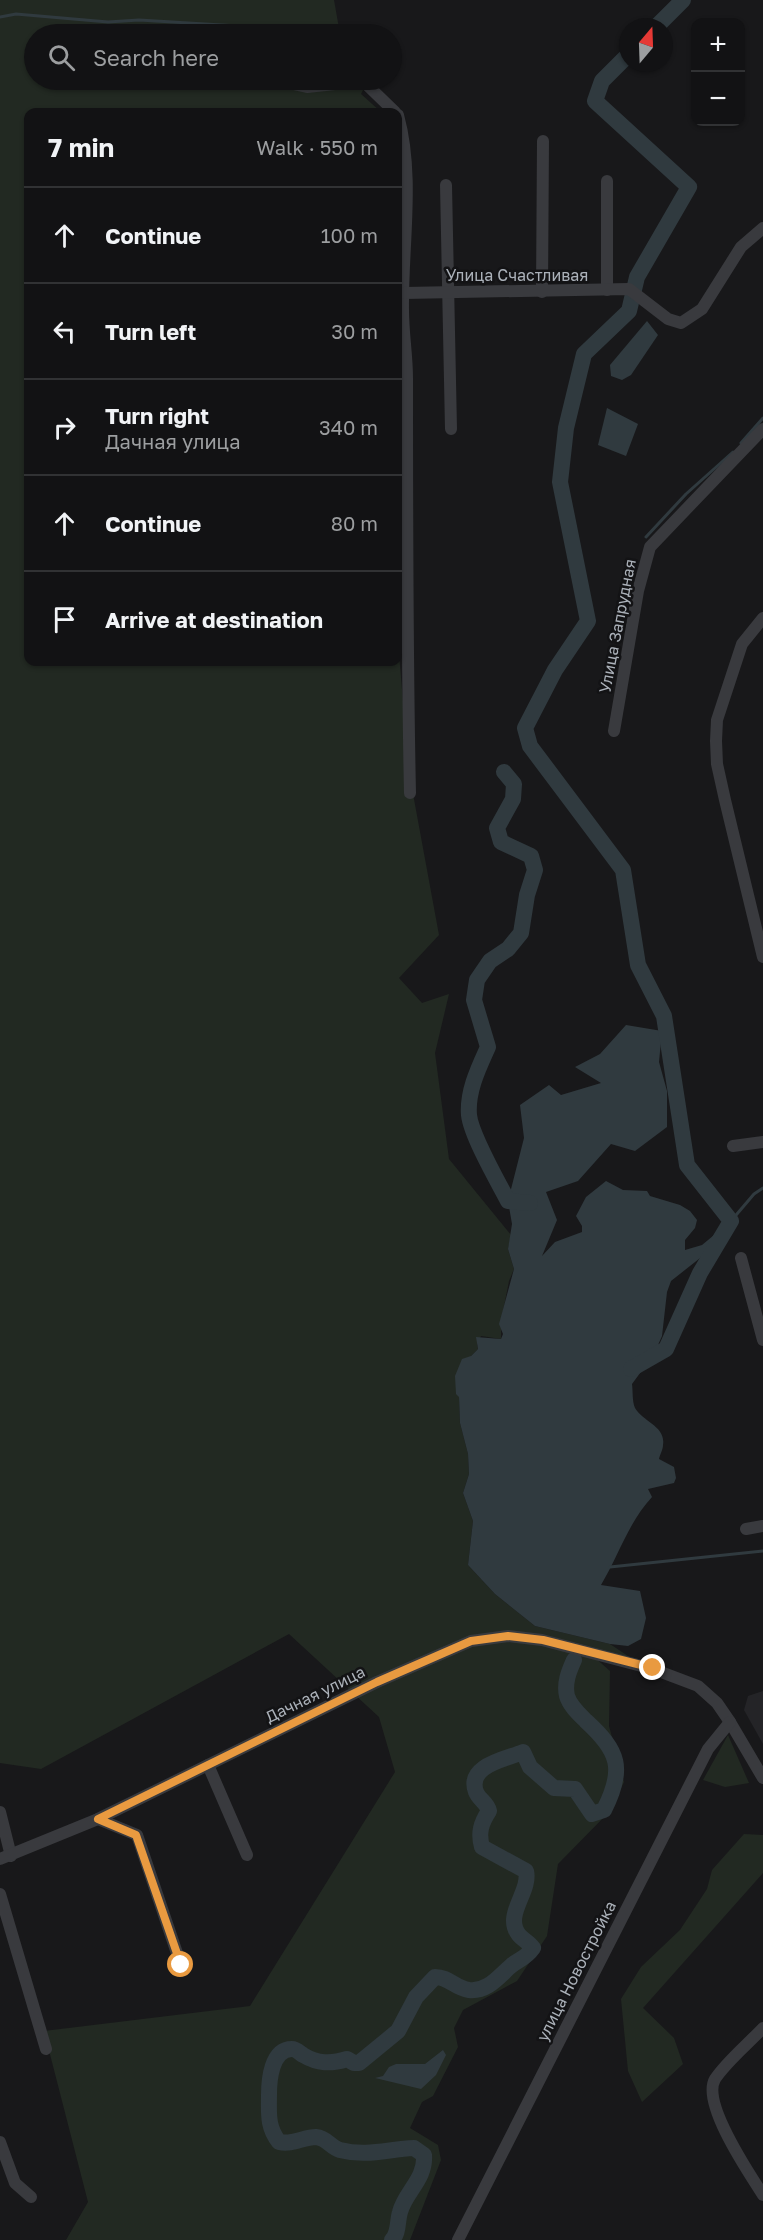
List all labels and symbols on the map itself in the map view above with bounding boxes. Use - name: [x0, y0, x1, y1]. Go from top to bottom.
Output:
- north arrow: [619, 18, 673, 72]
- street label: Улица Счастливая: [446, 265, 588, 285]
- street label: Улица Запрудная: [594, 557, 640, 695]
- route end: [639, 1654, 665, 1680]
- street label: Дачная улица: [262, 1661, 368, 1727]
- street label: улица Новостройка: [532, 1897, 620, 2045]
- route start: [167, 1951, 193, 1977]

